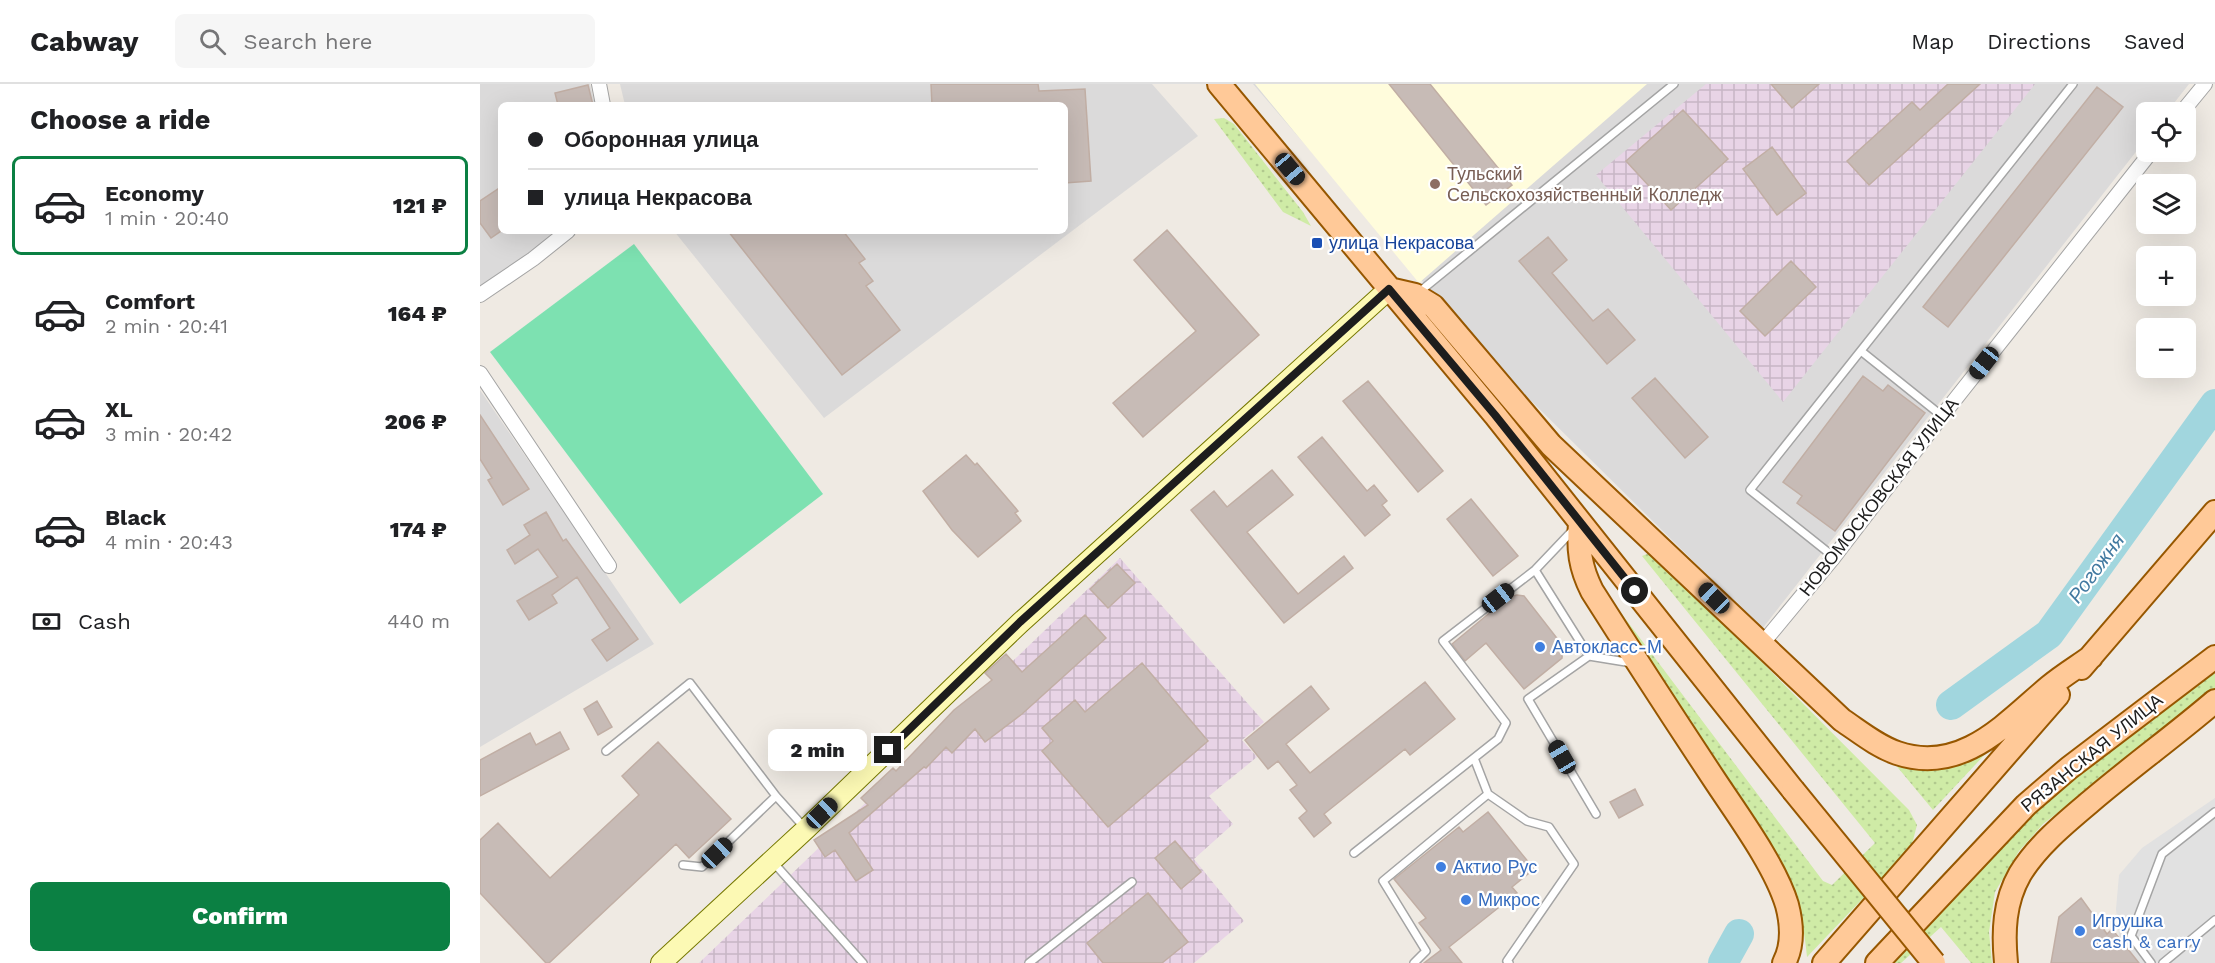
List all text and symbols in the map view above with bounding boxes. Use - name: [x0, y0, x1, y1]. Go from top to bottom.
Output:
- search box: [175, 14, 595, 68]
- text: Cabway: [30, 25, 139, 58]
- icon: search: [196, 25, 229, 58]
- text: Search here: [244, 29, 373, 54]
- text: Map: [1911, 29, 1954, 54]
- text: Directions: [1987, 29, 2091, 54]
- text: Saved: [2124, 29, 2185, 54]
- map controls: [2136, 102, 2196, 378]
- button: locate: [2136, 102, 2196, 162]
- text: Choose a ride: [30, 104, 210, 136]
- text: Оборонная улица: [564, 127, 758, 152]
- car: [1272, 149, 1308, 189]
- place label: Тульский Сельскохозяйственный Колледж: [1447, 163, 1722, 205]
- button: layers: [2136, 174, 2196, 234]
- marker: Тульский Сельскохозяйственный Колледж: [1428, 177, 1442, 191]
- icon: car: [33, 179, 87, 233]
- text: Economy: [105, 181, 204, 206]
- text: улица Некрасова: [564, 185, 752, 210]
- text: 121 ₽: [393, 193, 447, 218]
- text: 1 min · 20:40: [105, 206, 229, 230]
- place label: улица Некрасова: [1329, 232, 1475, 253]
- marker: улица Некрасова: [1310, 236, 1324, 250]
- button: +: [2136, 246, 2196, 306]
- icon: car: [33, 287, 87, 341]
- text: Comfort: [105, 289, 195, 314]
- text: 164 ₽: [388, 301, 447, 326]
- text: 2 min · 20:41: [105, 314, 228, 338]
- button: −: [2136, 318, 2196, 378]
- car: [1966, 343, 2002, 383]
- street label: НОВОМОСКОВСКАЯ УЛИЦА: [1795, 393, 1962, 600]
- icon: car: [33, 395, 87, 449]
- text: XL: [105, 397, 133, 422]
- text: 206 ₽: [385, 409, 447, 434]
- text: 3 min · 20:42: [105, 422, 232, 446]
- icon: car: [33, 503, 87, 557]
- text: Black: [105, 505, 166, 530]
- text: 174 ₽: [390, 517, 447, 542]
- water label: Рогожня: [2063, 528, 2129, 607]
- text: 4 min · 20:43: [105, 530, 233, 554]
- route start: [1621, 577, 1648, 604]
- car: [1695, 579, 1733, 617]
- car: [1478, 580, 1518, 616]
- icon: cash: [30, 605, 63, 638]
- text: Cash: [78, 609, 131, 634]
- text: 440 m: [387, 609, 450, 633]
- place label: Автокласс-М: [1552, 636, 1662, 657]
- marker: Автокласс-М: [1533, 640, 1547, 654]
- street label: РЯЗАНСКАЯ УЛИЦА: [2017, 689, 2167, 816]
- callout: 2 min: [768, 729, 867, 771]
- route end: [874, 736, 901, 763]
- car: [1545, 737, 1579, 777]
- text: 2 min: [790, 738, 845, 762]
- car: [803, 794, 841, 832]
- car: [698, 834, 736, 872]
- place label: Актио Рус: [1453, 856, 1537, 877]
- marker: Актио Рус: [1434, 860, 1448, 874]
- button: Confirm: [30, 882, 450, 951]
- place label: Микрос: [1478, 889, 1540, 910]
- marker: Микрос: [1459, 893, 1473, 907]
- place label: Игрушка cash & carry: [2092, 910, 2201, 952]
- marker: Игрушка cash & carry: [2073, 924, 2087, 938]

